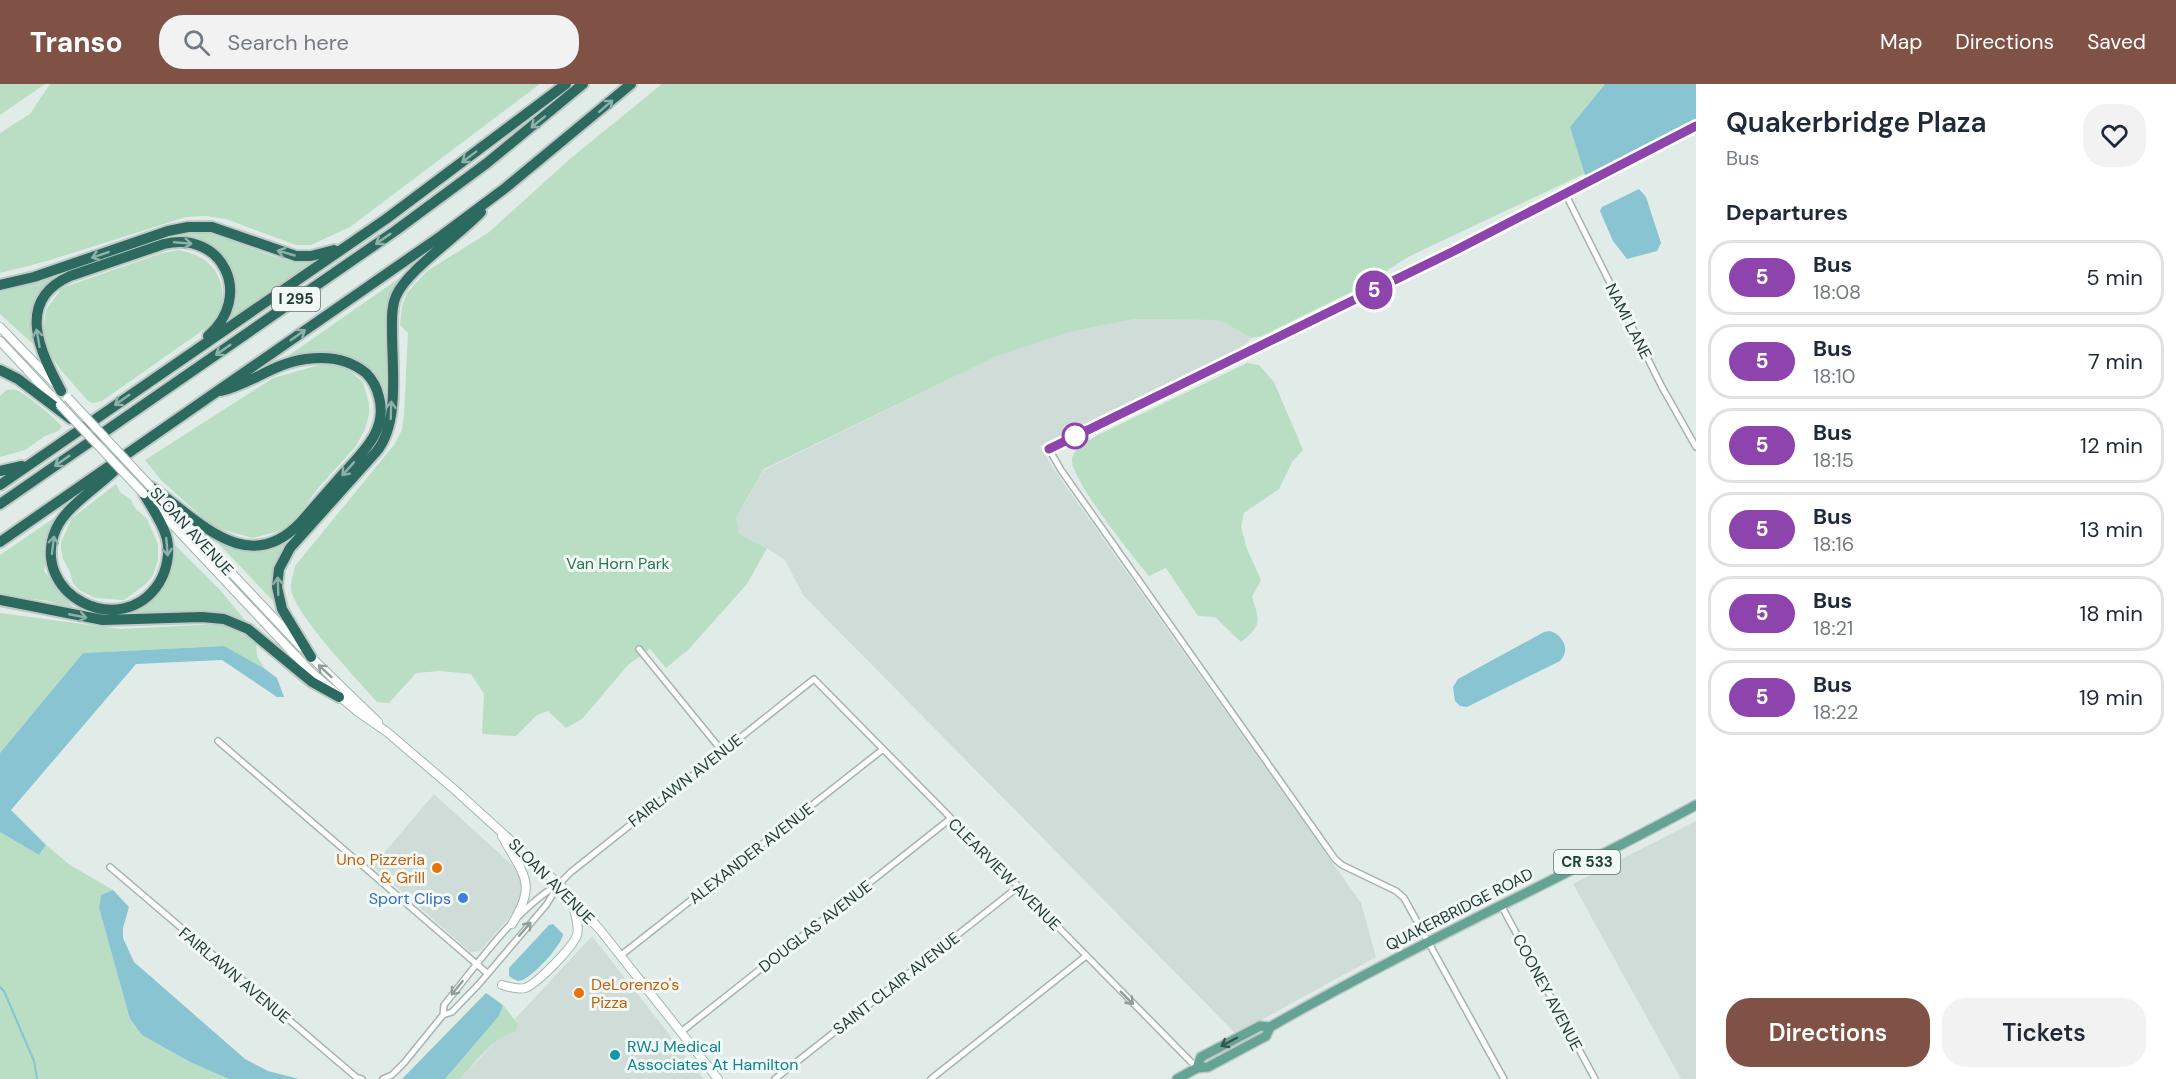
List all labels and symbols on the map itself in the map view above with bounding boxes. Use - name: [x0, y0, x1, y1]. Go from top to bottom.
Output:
- one-way arrow: [598, 99, 613, 113]
- one-way arrow: [531, 115, 547, 128]
- one-way arrow: [461, 151, 477, 164]
- one-way arrow: [375, 233, 392, 245]
- one-way arrow: [173, 237, 193, 248]
- one-way arrow: [277, 247, 296, 258]
- one-way arrow: [91, 250, 110, 261]
- line badge: 5: [1354, 270, 1394, 310]
- street label: NAMI LANE: [1601, 280, 1657, 363]
- road number: I 295: [272, 287, 320, 311]
- one-way arrow: [33, 328, 44, 348]
- one-way arrow: [289, 329, 305, 341]
- one-way arrow: [215, 344, 231, 356]
- one-way arrow: [115, 394, 131, 407]
- one-way arrow: [385, 401, 397, 421]
- unlabelled marker: [1062, 423, 1088, 449]
- one-way arrow: [55, 455, 71, 467]
- one-way arrow: [341, 461, 355, 476]
- street label: SLOAN AVENUE: [145, 483, 238, 580]
- one-way arrow: [48, 536, 59, 555]
- one-way arrow: [162, 537, 173, 556]
- park label: Van Horn Park: [566, 553, 670, 574]
- one-way arrow: [272, 577, 283, 597]
- one-way arrow: [68, 611, 87, 622]
- one-way arrow: [317, 663, 332, 678]
- street label: FAIRLAWN AVENUE: [624, 729, 747, 832]
- street label: ALEXANDER AVENUE: [685, 798, 818, 909]
- street label: CLEARVIEW AVENUE: [944, 813, 1066, 935]
- street label: SLOAN AVENUE: [504, 834, 599, 929]
- place label: Uno Pizzeria & Grill: [336, 849, 425, 888]
- road number: CR 533: [1554, 850, 1620, 874]
- marker: Uno Pizzeria & Grill: [430, 861, 444, 875]
- street label: QUAKERBRIDGE ROAD: [1382, 863, 1537, 956]
- street label: DOUGLAS AVENUE: [754, 876, 876, 977]
- place label: Sport Clips: [369, 888, 451, 909]
- marker: Sport Clips: [456, 891, 470, 905]
- one-way arrow: [518, 922, 532, 937]
- street label: FAIRLAWN AVENUE: [175, 923, 295, 1028]
- street label: SAINT CLAIR AVENUE: [829, 927, 964, 1039]
- street label: COONEY AVENUE: [1508, 930, 1587, 1054]
- place label: DeLorenzo's Pizza: [591, 974, 679, 1013]
- one-way arrow: [451, 980, 464, 996]
- marker: DeLorenzo's Pizza: [572, 986, 586, 1000]
- one-way arrow: [1120, 990, 1134, 1005]
- place label: RWJ Medical Associates At Hamilton: [627, 1036, 799, 1075]
- one-way arrow: [1221, 1037, 1239, 1048]
- marker: RWJ Medical Associates At Hamilton: [608, 1048, 622, 1062]

